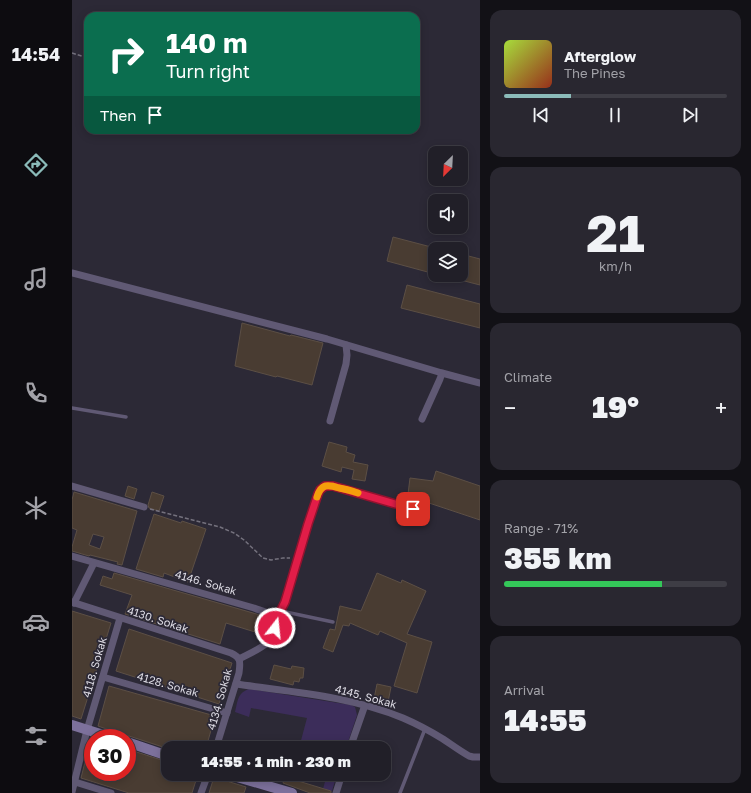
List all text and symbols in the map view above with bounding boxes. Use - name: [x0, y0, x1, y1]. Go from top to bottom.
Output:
- text: 140 m: [166, 26, 248, 59]
- icon: right: [100, 28, 152, 80]
- text: 14:54: [12, 43, 60, 65]
- text: Afterglow: [564, 47, 636, 65]
- text: Turn right: [166, 60, 250, 82]
- text: The Pines: [564, 65, 625, 81]
- icon: arrive: [144, 104, 166, 126]
- icon: previous: [530, 104, 552, 126]
- icon: pause: [604, 104, 626, 126]
- icon: next: [679, 104, 701, 126]
- text: Then: [100, 106, 136, 124]
- north arrow: [428, 146, 468, 186]
- map controls: [428, 146, 468, 282]
- icon: directions: [22, 151, 50, 179]
- button: sound: [428, 194, 468, 234]
- text: 21: [586, 201, 645, 263]
- button: layers: [428, 242, 468, 282]
- text: km/h: [599, 258, 632, 274]
- icon: music: [22, 265, 50, 293]
- text: Climate: [504, 369, 552, 385]
- icon: phone: [22, 379, 50, 407]
- text: 19°: [592, 389, 639, 425]
- text: −: [504, 394, 516, 421]
- text: +: [715, 394, 727, 421]
- pin: [396, 492, 430, 526]
- icon: climate: [22, 494, 50, 522]
- icon: arrive: [402, 498, 424, 520]
- text: Range · 71%: [504, 520, 578, 536]
- text: 355 km: [504, 540, 612, 576]
- street label: 4146. Sokak: [174, 567, 238, 597]
- street label: 4130. Sokak: [126, 603, 190, 635]
- position arrow: [254, 607, 296, 649]
- icon: car: [22, 608, 50, 636]
- street label: 4118. Sokak: [79, 635, 109, 699]
- street label: 4134. Sokak: [204, 667, 234, 731]
- street label: 4128. Sokak: [136, 669, 200, 699]
- street label: 4145. Sokak: [334, 682, 398, 710]
- text: Arrival: [504, 682, 545, 698]
- text: 14:55: [504, 702, 587, 738]
- icon: filters: [22, 722, 50, 750]
- speed limit sign: 30: [84, 729, 136, 781]
- text: 14:55 · 1 min · 230 m: [201, 752, 351, 770]

